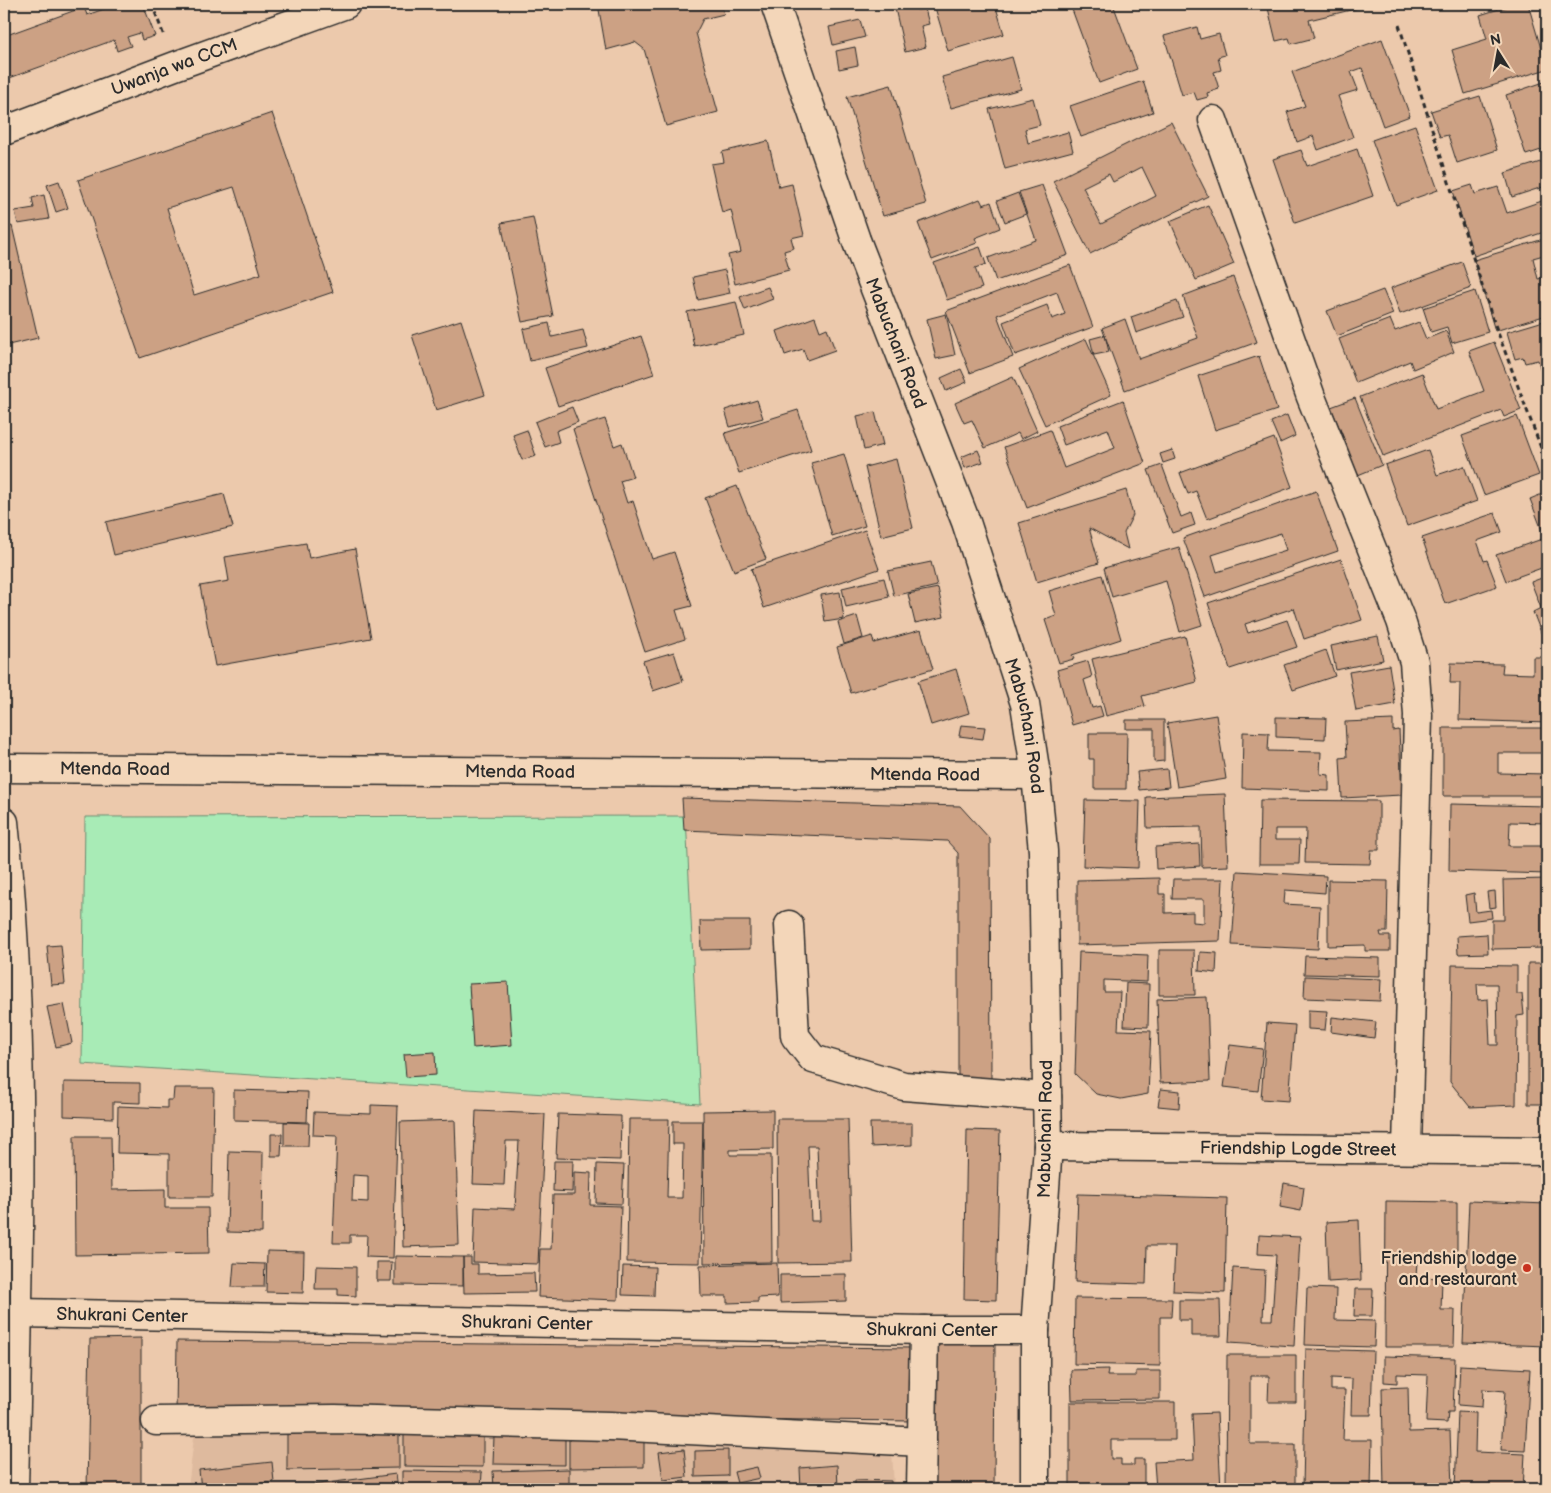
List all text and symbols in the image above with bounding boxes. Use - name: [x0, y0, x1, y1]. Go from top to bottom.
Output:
- north arrow: [1474, 28, 1524, 78]
- text: N: [1489, 30, 1502, 49]
- street label: Uwanja wa CCM: [108, 34, 240, 100]
- street label: Mabuchani Road: [861, 275, 931, 411]
- street label: Mabuchani Road: [1000, 656, 1048, 795]
- street label: Mtenda Road: [60, 758, 170, 780]
- street label: Mtenda Road: [465, 761, 575, 783]
- street label: Mtenda Road: [870, 764, 980, 786]
- street label: Mabuchani Road: [1034, 1060, 1057, 1198]
- street label: Friendship Logde Street: [1200, 1138, 1397, 1160]
- place label: Friendship lodge and restaurant: [1381, 1248, 1517, 1290]
- marker: Friendship lodge and restaurant: [1521, 1262, 1533, 1274]
- street label: Shukrani Center: [56, 1304, 188, 1327]
- street label: Shukrani Center: [461, 1311, 593, 1335]
- street label: Shukrani Center: [866, 1319, 998, 1341]

